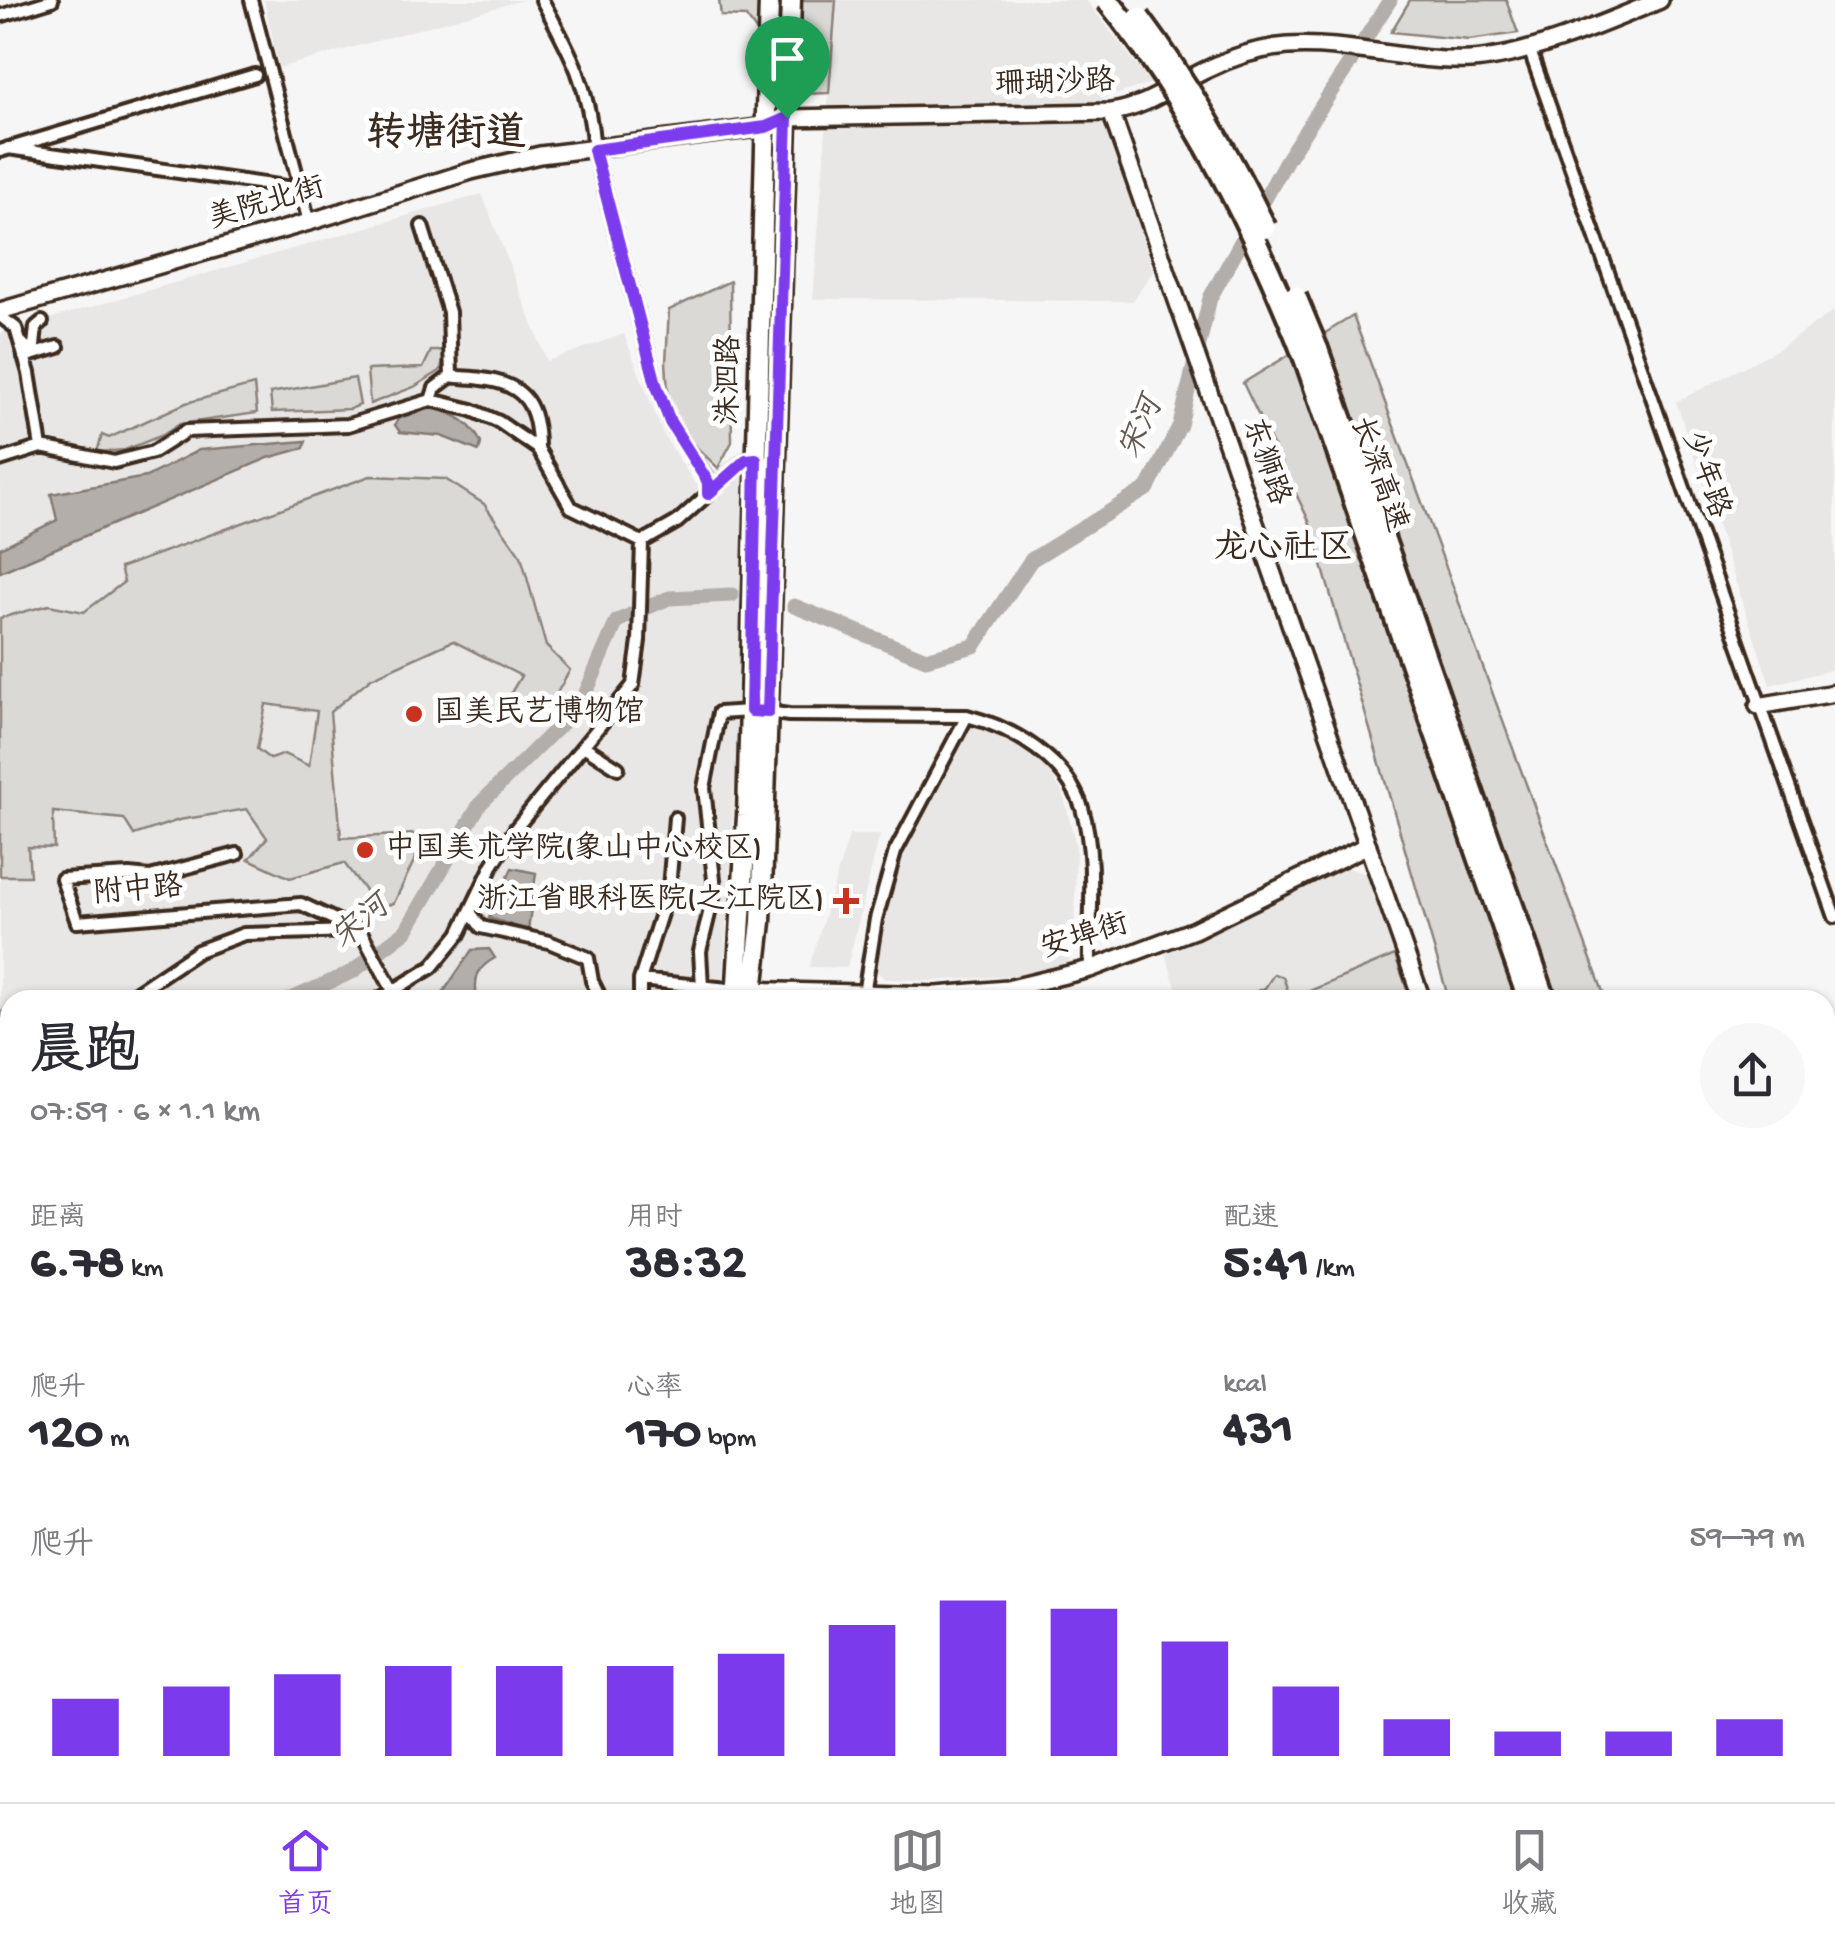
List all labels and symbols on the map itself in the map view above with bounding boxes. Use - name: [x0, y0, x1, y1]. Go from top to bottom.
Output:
- pin: [745, 16, 830, 119]
- street label: 珊瑚沙路: [994, 63, 1116, 105]
- district label: 转塘街道: [366, 111, 526, 160]
- street label: 美院北街: [204, 170, 329, 238]
- street label: 洙泗路: [711, 335, 749, 425]
- water label: 宋河: [1112, 387, 1175, 466]
- street label: 长深高速: [1341, 412, 1415, 537]
- street label: 东狮路: [1233, 413, 1297, 510]
- street label: 少年路: [1673, 426, 1737, 523]
- district label: 龙心社区: [1213, 528, 1353, 571]
- place label: 国美民艺博物馆: [434, 695, 644, 732]
- marker: 国美民艺博物馆: [403, 703, 425, 725]
- place label: 中国美术学院(象山中心校区): [385, 830, 762, 868]
- marker: 中国美术学院(象山中心校区): [354, 839, 376, 861]
- street label: 附中路: [91, 868, 184, 913]
- place label: 浙江省眼科医院(之江院区): [477, 882, 824, 919]
- water label: 宋河: [325, 885, 403, 959]
- marker: 浙江省眼科医院(之江院区): [833, 888, 859, 914]
- street label: 安埠街: [1036, 906, 1133, 968]

